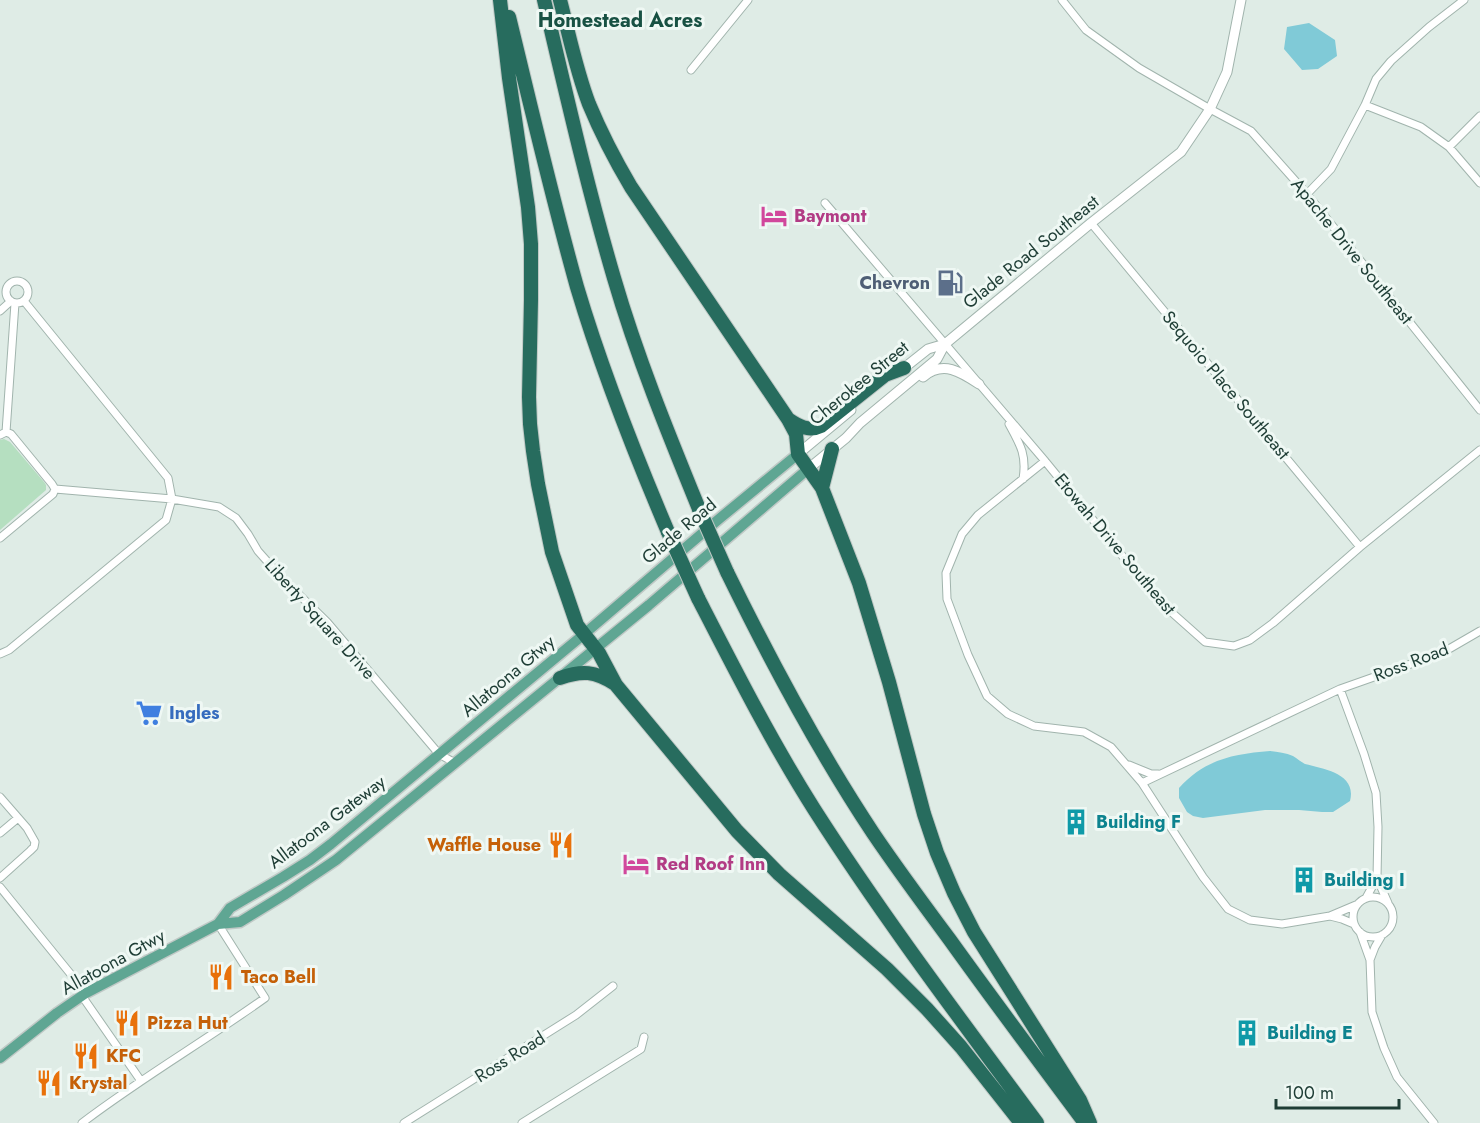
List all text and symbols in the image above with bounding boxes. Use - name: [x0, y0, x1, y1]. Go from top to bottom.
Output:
- district label: Homestead Acres: [538, 6, 702, 35]
- street label: Apache Drive Southeast: [1285, 172, 1420, 330]
- street label: Glade Road Southeast: [957, 189, 1105, 315]
- hotel icon: Baymont: [759, 201, 789, 231]
- place label: Baymont: [794, 203, 867, 229]
- fuel station icon: Chevron: [935, 268, 965, 298]
- place label: Chevron: [860, 270, 930, 296]
- street label: Sequoio Place Southeast: [1156, 305, 1296, 465]
- street label: Cherokee Street: [804, 334, 915, 431]
- street label: Etowah Drive Southeast: [1048, 468, 1182, 621]
- street label: Glade Road: [636, 492, 722, 570]
- street label: Liberty Square Drive: [258, 553, 382, 685]
- street label: Allatoona Gtwy: [455, 629, 561, 723]
- street label: Ross Road: [1370, 636, 1452, 688]
- supermarket icon: Ingles: [134, 698, 164, 728]
- place label: Ingles: [169, 700, 219, 726]
- street label: Allatoona Gateway: [263, 769, 391, 875]
- building icon: Building F: [1061, 807, 1091, 837]
- place label: Building F: [1096, 809, 1181, 835]
- restaurant icon: Waffle House: [546, 830, 576, 860]
- place label: Waffle House: [427, 832, 541, 858]
- hotel icon: Red Roof Inn: [621, 849, 651, 879]
- place label: Red Roof Inn: [656, 851, 765, 877]
- building icon: Building I: [1289, 865, 1319, 895]
- place label: Building I: [1324, 867, 1405, 893]
- street label: Allatoona Gtwy: [56, 923, 170, 1001]
- restaurant icon: Taco Bell: [206, 962, 236, 992]
- place label: Taco Bell: [241, 964, 316, 990]
- restaurant icon: Pizza Hut: [112, 1008, 142, 1038]
- place label: Pizza Hut: [147, 1010, 228, 1036]
- building icon: Building E: [1232, 1018, 1262, 1048]
- place label: Building E: [1267, 1020, 1353, 1046]
- street label: Ross Road: [470, 1025, 550, 1089]
- restaurant icon: KFC: [71, 1041, 101, 1071]
- place label: KFC: [106, 1043, 141, 1069]
- restaurant icon: Krystal: [34, 1068, 64, 1098]
- place label: Krystal: [69, 1070, 127, 1096]
- scale bar: [1276, 1072, 1399, 1110]
- text: 100 m: [1285, 1080, 1334, 1106]

